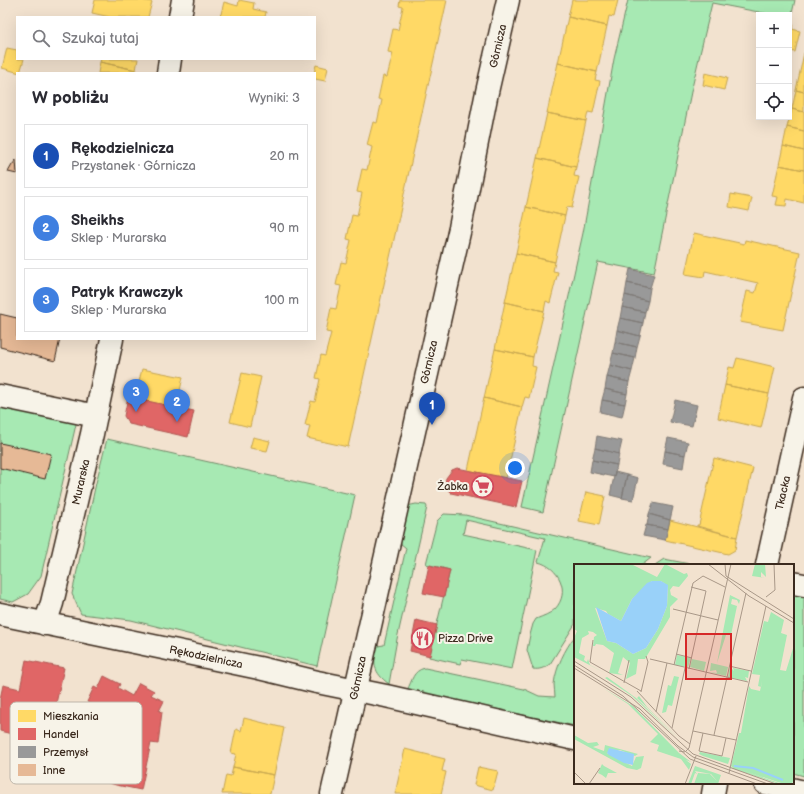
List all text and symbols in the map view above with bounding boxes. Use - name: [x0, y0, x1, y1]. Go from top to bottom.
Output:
- map controls: [756, 12, 792, 120]
- button: +: [756, 12, 792, 48]
- search box: [16, 16, 316, 60]
- street label: Górnicza: [487, 23, 509, 69]
- icon: search: [30, 27, 52, 49]
- text: Szukaj tutaj: [62, 29, 139, 48]
- button: −: [756, 48, 792, 84]
- button: locate: [756, 84, 792, 120]
- text: W pobliżu: [32, 88, 109, 108]
- text: Wyniki: 3: [248, 90, 300, 106]
- text: Rękodzielnicza: [71, 139, 174, 158]
- text: 1: [43, 148, 49, 164]
- text: 20 m: [269, 148, 299, 164]
- text: Przystanek · Górnicza: [71, 158, 196, 174]
- text: Sheikhs: [71, 211, 124, 230]
- text: 2: [42, 220, 50, 236]
- text: 90 m: [270, 220, 299, 236]
- text: Sklep · Murarska: [71, 230, 167, 246]
- text: Patryk Krawczyk: [71, 283, 183, 302]
- text: 3: [42, 292, 50, 308]
- text: 100 m: [264, 292, 299, 308]
- text: Sklep · Murarska: [71, 302, 167, 318]
- street label: Górnicza: [418, 339, 440, 385]
- pin: 3: [123, 379, 149, 412]
- pin: 2: [164, 389, 190, 422]
- pin: 1: [419, 392, 445, 425]
- street label: Murarska: [69, 458, 93, 506]
- your location: [505, 458, 525, 478]
- supermarket icon: Żabka: [470, 473, 496, 499]
- street label: Tkacka: [773, 474, 793, 512]
- place label: Żabka: [436, 480, 468, 493]
- inset map: [574, 564, 794, 784]
- restaurant icon: Pizza Drive: [410, 625, 436, 651]
- place label: Pizza Drive: [438, 632, 493, 645]
- street label: Rękodzielnicza: [168, 643, 244, 671]
- street label: Górnicza: [347, 655, 369, 701]
- legend: [10, 702, 142, 784]
- text: Mieszkania: [43, 710, 99, 723]
- text: Handel: [43, 728, 79, 741]
- text: Przemysł: [43, 746, 89, 759]
- text: Inne: [43, 764, 66, 777]

